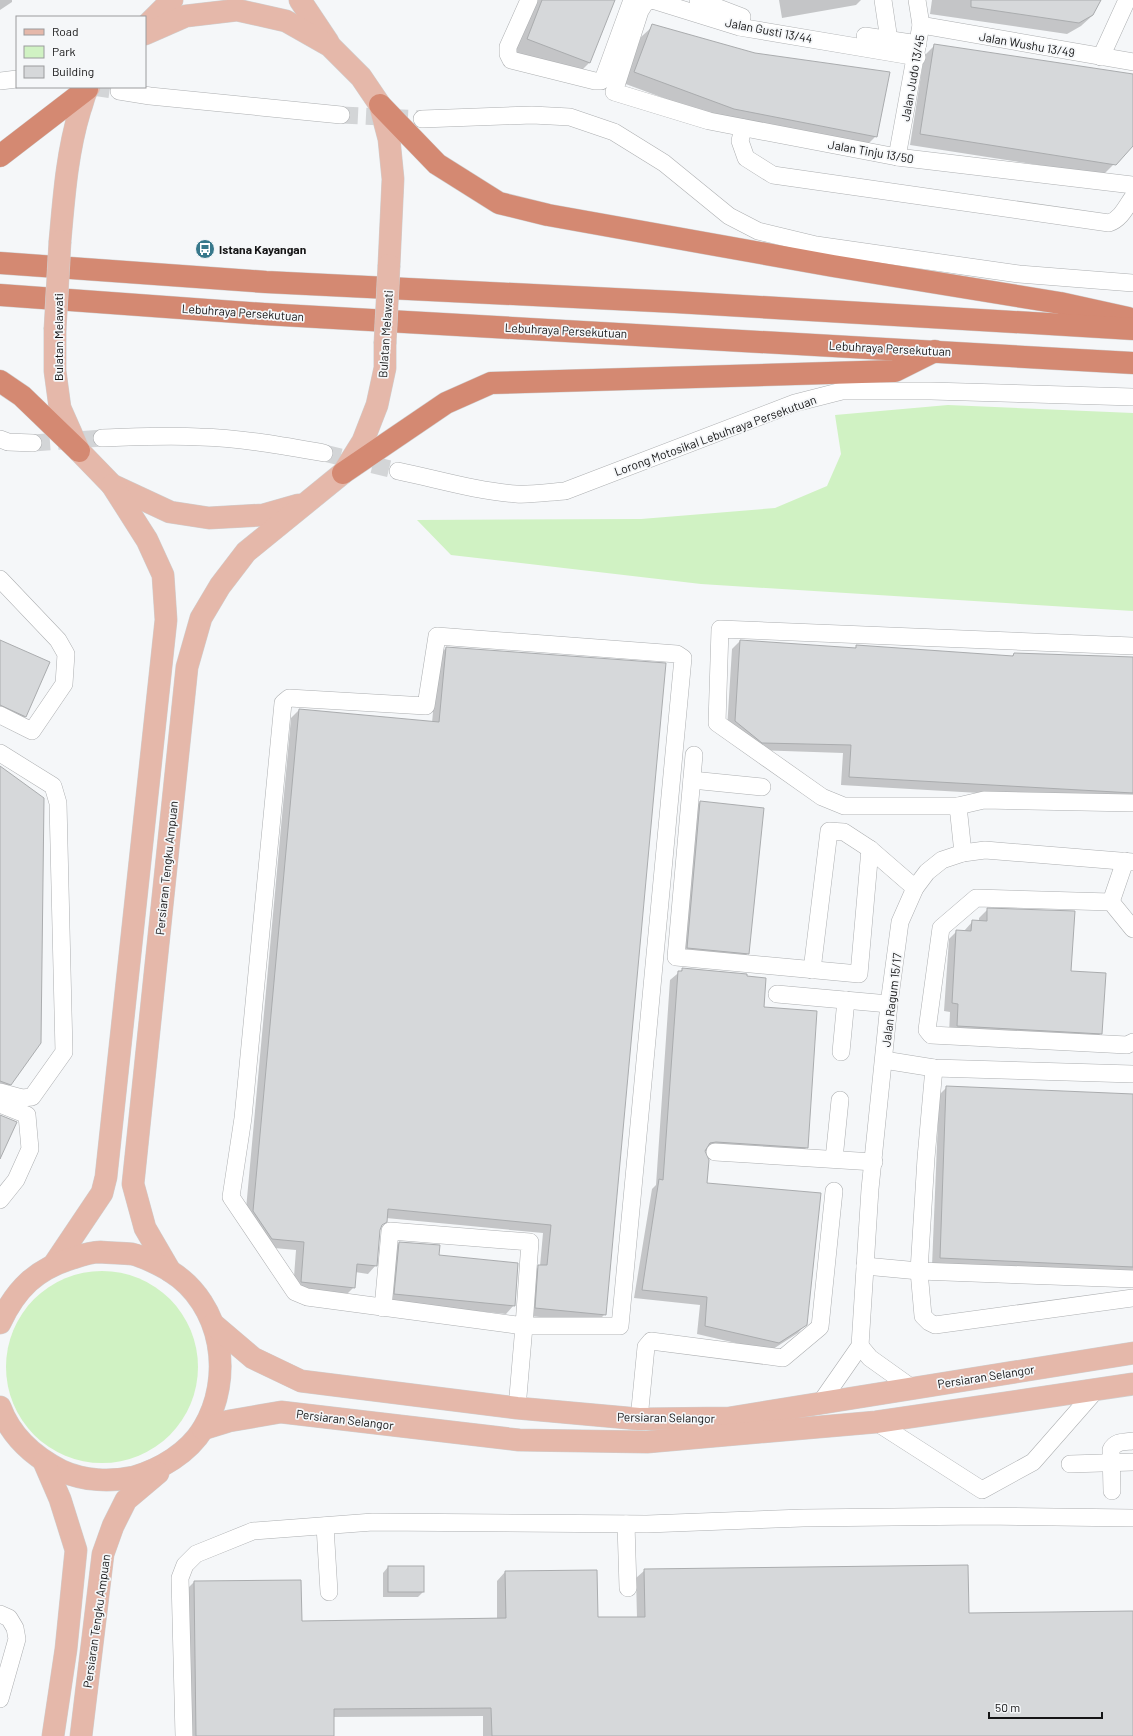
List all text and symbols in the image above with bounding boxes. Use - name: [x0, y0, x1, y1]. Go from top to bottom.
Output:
- street label: Jalan Gusti 13/44: [724, 15, 814, 45]
- legend: [16, 16, 146, 88]
- text: Road: [52, 24, 79, 38]
- street label: Jalan Wushu 13/49: [978, 29, 1076, 59]
- street label: Jalan Judo 13/45: [897, 34, 927, 122]
- text: Park: [52, 44, 76, 58]
- text: Building: [52, 64, 94, 78]
- street label: Jalan Tinju 13/50: [827, 137, 915, 165]
- bus stop icon: Istana Kayangan: [194, 238, 216, 260]
- place label: Istana Kayangan: [219, 242, 306, 256]
- street label: Bulatan Melawati: [375, 290, 395, 378]
- street label: Bulatan Melawati: [51, 293, 65, 381]
- street label: Lebuhraya Persekutuan: [181, 301, 305, 323]
- street label: Lebuhraya Persekutuan: [504, 320, 628, 340]
- street label: Lebuhraya Persekutuan: [828, 338, 952, 358]
- street label: Lorong Motosikal Lebuhraya Persekutuan: [612, 392, 818, 478]
- street label: Persiaran Tengku Ampuan: [152, 800, 180, 936]
- street label: Jalan Ragum 15/17: [878, 952, 904, 1048]
- street label: Persiaran Selangor: [936, 1361, 1036, 1391]
- street label: Persiaran Selangor: [295, 1406, 395, 1432]
- street label: Persiaran Selangor: [617, 1409, 716, 1425]
- street label: Persiaran Tengku Ampuan: [80, 1553, 112, 1689]
- scale bar: [989, 1694, 1102, 1720]
- text: 50 m: [995, 1700, 1020, 1714]

